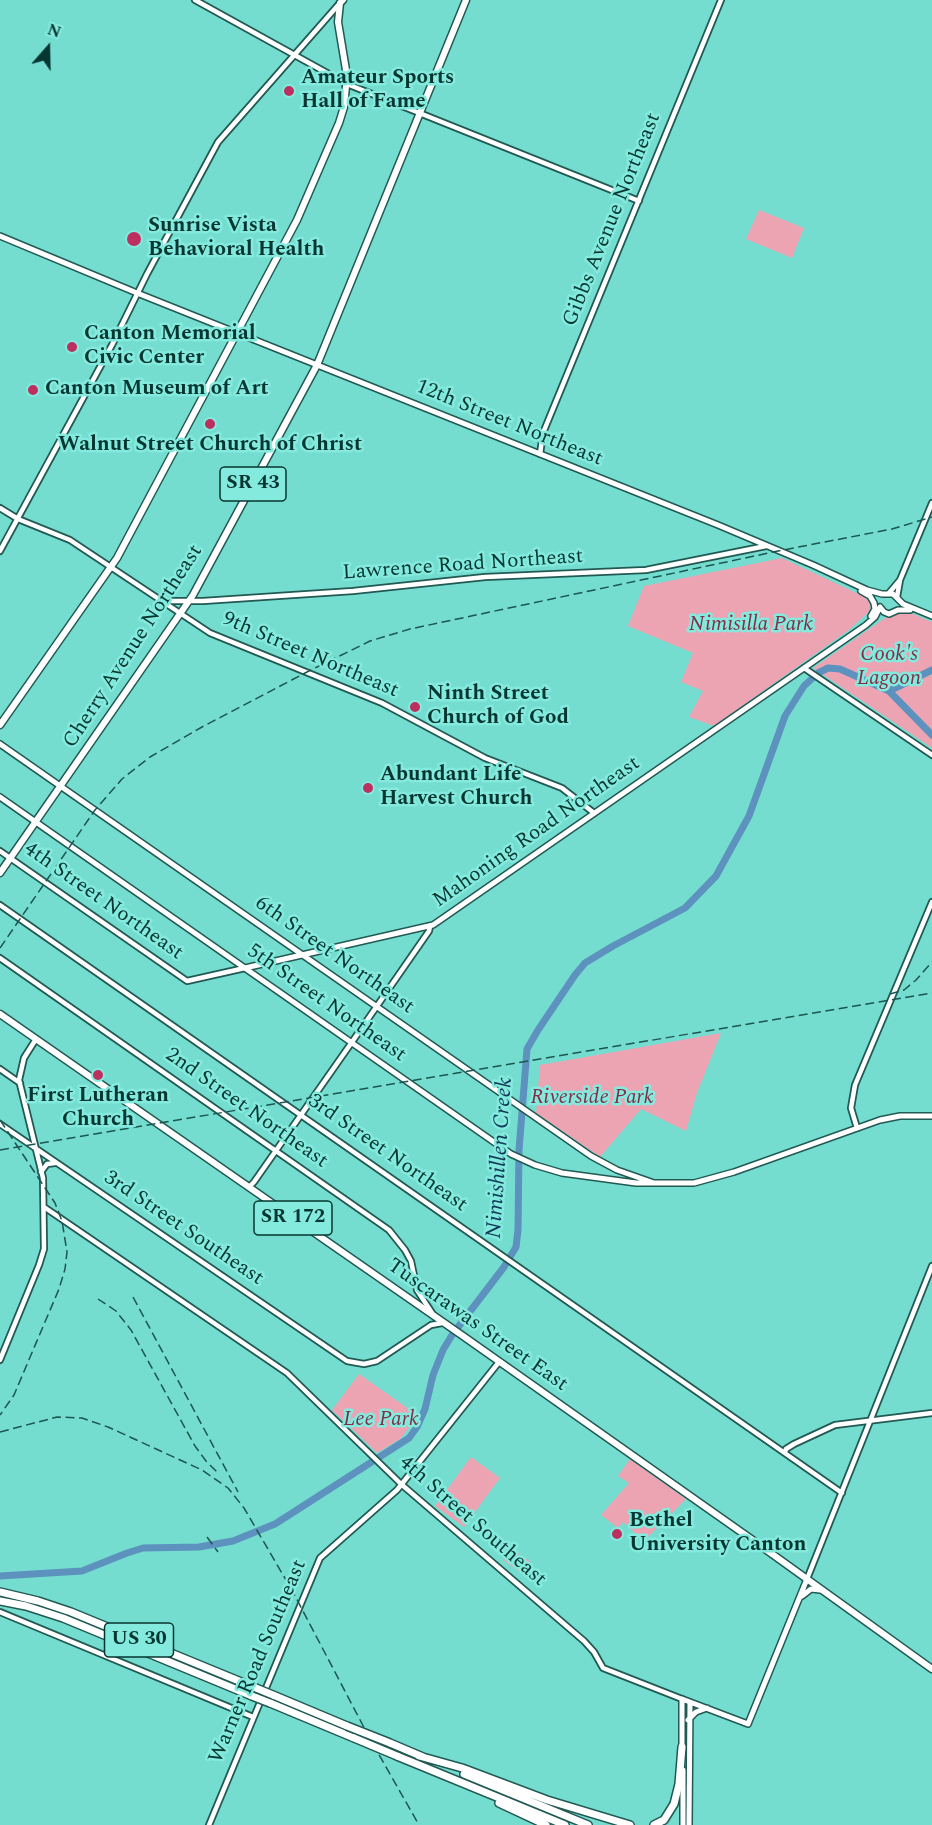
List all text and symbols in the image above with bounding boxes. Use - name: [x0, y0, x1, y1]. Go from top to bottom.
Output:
- north arrow: [18, 18, 78, 78]
- text: N: [44, 18, 64, 45]
- place label: Amateur Sports Hall of Fame: [301, 66, 454, 116]
- marker: Amateur Sports Hall of Fame: [282, 84, 296, 98]
- street label: Gibbs Avenue Northeast: [559, 110, 667, 330]
- place label: Sunrise Vista Behavioral Health: [148, 214, 325, 264]
- marker: Sunrise Vista Behavioral Health: [125, 230, 143, 248]
- place label: Canton Memorial Civic Center: [84, 322, 256, 372]
- marker: Canton Memorial Civic Center: [65, 340, 79, 354]
- street label: 12th Street Northeast: [412, 375, 606, 473]
- place label: Canton Museum of Art: [45, 377, 269, 403]
- marker: Canton Museum of Art: [26, 383, 40, 397]
- marker: Walnut Street Church of Christ: [203, 417, 217, 431]
- place label: Walnut Street Church of Christ: [58, 433, 362, 459]
- road number: SR 43: [220, 467, 286, 501]
- street label: Cherry Avenue Northeast: [59, 541, 209, 753]
- street label: Lawrence Road Northeast: [342, 545, 584, 587]
- street label: 9th Street Northeast: [218, 608, 402, 704]
- park label: Nimisilla Park: [689, 613, 813, 639]
- park label: Cook's Lagoon: [857, 643, 921, 693]
- place label: Ninth Street Church of God: [427, 682, 569, 732]
- marker: Ninth Street Church of God: [408, 700, 422, 714]
- street label: Mahoning Road Northeast: [429, 752, 645, 914]
- place label: Abundant Life Harvest Church: [380, 763, 532, 813]
- marker: Abundant Life Harvest Church: [361, 781, 375, 795]
- street label: 4th Street Northeast: [18, 838, 188, 966]
- street label: 6th Street Northeast: [249, 892, 419, 1020]
- street label: 5th Street Northeast: [241, 940, 411, 1068]
- street label: 2nd Street Northeast: [160, 1043, 332, 1175]
- marker: First Lutheran Church: [91, 1068, 105, 1082]
- water label: Nimishillen Creek: [482, 1076, 520, 1240]
- place label: First Lutheran Church: [27, 1084, 169, 1134]
- park label: Riverside Park: [530, 1086, 654, 1112]
- street label: 3rd Street Northeast: [302, 1089, 472, 1219]
- street label: 3rd Street Southeast: [98, 1166, 268, 1292]
- road number: SR 172: [254, 1201, 332, 1235]
- street label: Tuscarawas Street East: [382, 1254, 572, 1398]
- park label: Lee Park: [343, 1408, 419, 1434]
- street label: 4th Street Southeast: [393, 1451, 551, 1593]
- place label: Bethel University Canton: [629, 1509, 807, 1559]
- marker: Bethel University Canton: [610, 1527, 624, 1541]
- street label: Warner Road Southeast: [205, 1556, 313, 1768]
- road number: US 30: [104, 1623, 174, 1657]

